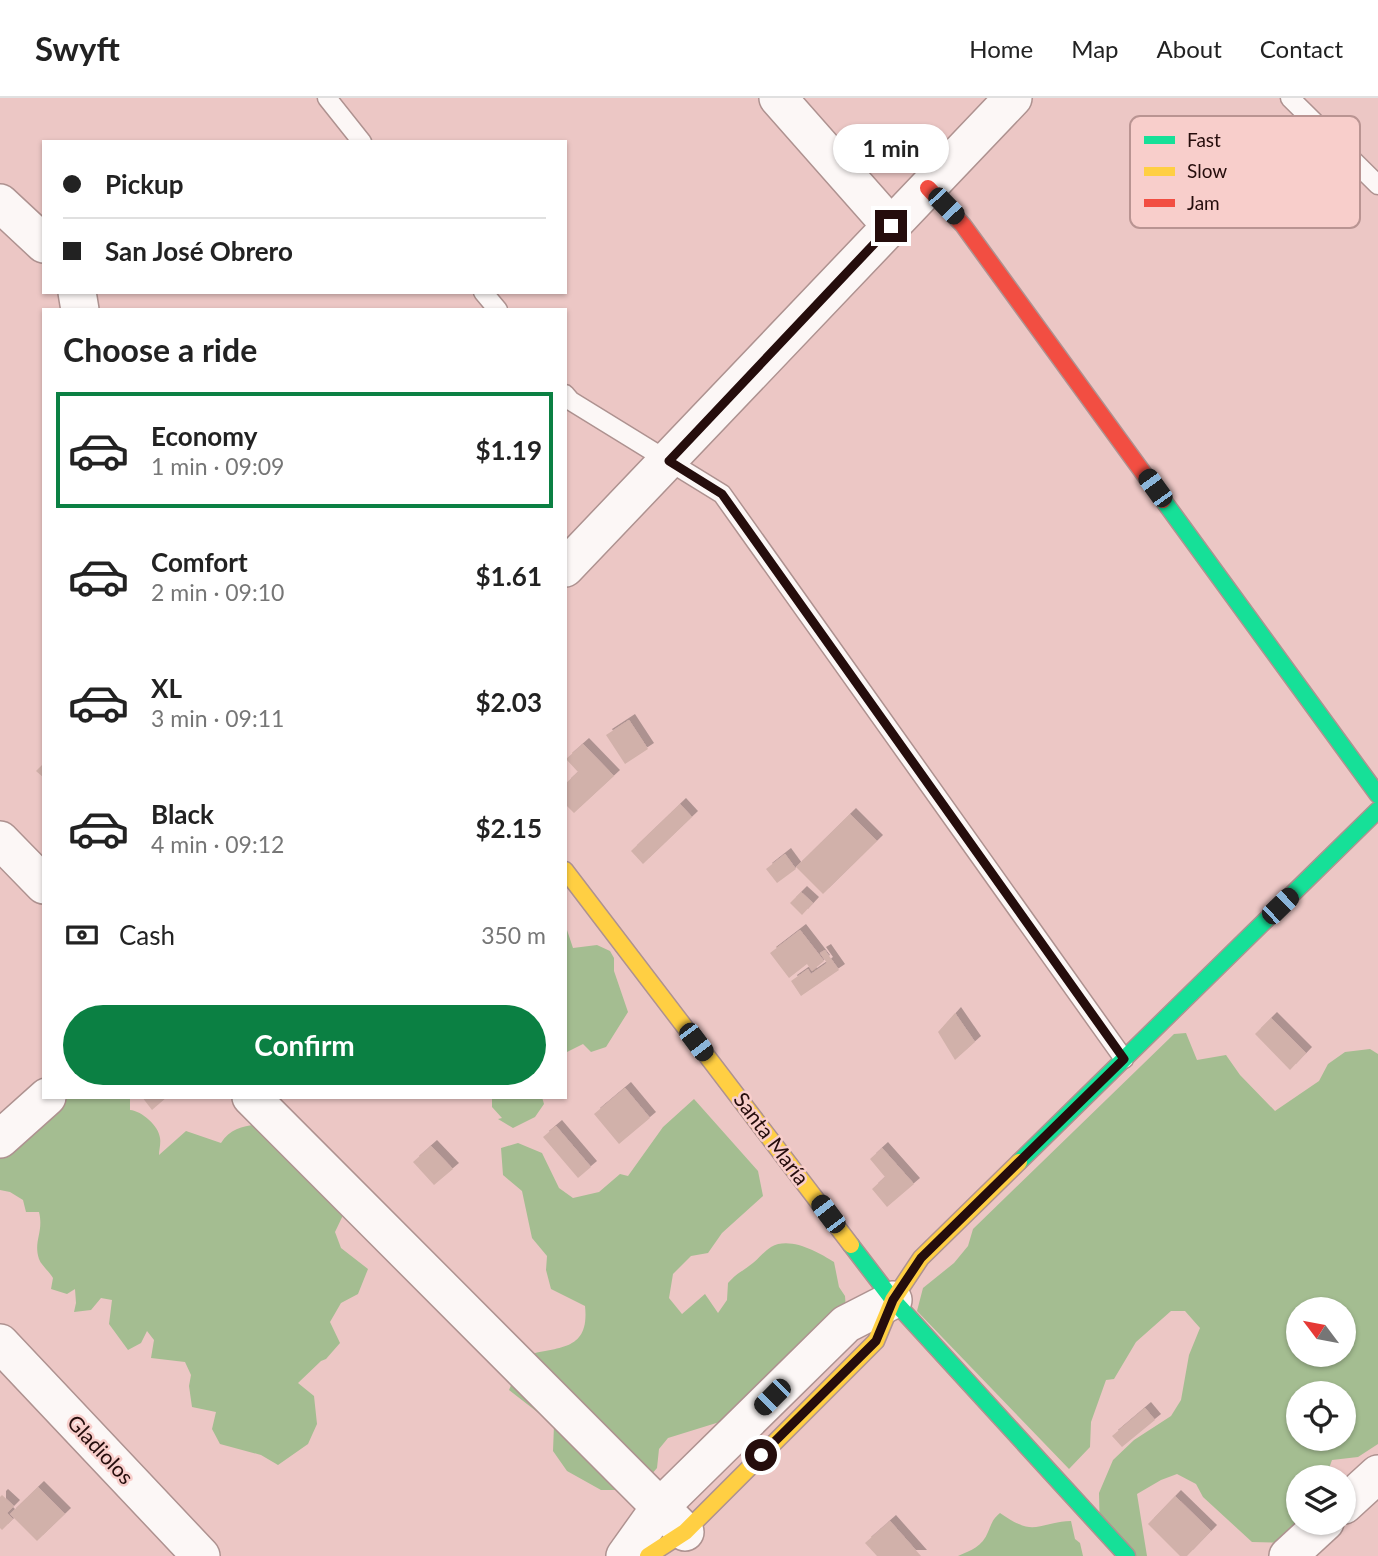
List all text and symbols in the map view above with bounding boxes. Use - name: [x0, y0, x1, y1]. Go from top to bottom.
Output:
- text: Swyft: [35, 28, 120, 68]
- text: Home: [969, 34, 1033, 63]
- text: Map: [1071, 34, 1119, 63]
- text: About: [1157, 34, 1222, 63]
- text: Contact: [1260, 34, 1343, 63]
- legend: [1130, 116, 1360, 228]
- callout: 1 min: [833, 124, 949, 174]
- text: Fast: [1187, 128, 1221, 151]
- text: 1 min: [862, 134, 920, 162]
- text: Slow: [1187, 159, 1227, 182]
- text: Pickup: [105, 168, 184, 200]
- car: [924, 184, 969, 228]
- text: Jam: [1187, 191, 1220, 214]
- route end: [875, 210, 907, 242]
- text: San José Obrero: [105, 235, 293, 267]
- text: Choose a ride: [63, 330, 257, 369]
- icon: car: [67, 419, 130, 482]
- text: Economy: [151, 420, 257, 452]
- text: $1.19: [476, 434, 542, 466]
- text: 1 min · 09:09: [151, 452, 284, 480]
- car: [1135, 465, 1176, 511]
- icon: car: [67, 545, 130, 608]
- text: Comfort: [151, 546, 248, 578]
- text: $1.61: [476, 560, 542, 592]
- text: 2 min · 09:10: [151, 578, 284, 606]
- icon: car: [67, 671, 130, 734]
- text: XL: [151, 672, 182, 704]
- text: $2.03: [476, 686, 542, 718]
- text: 3 min · 09:11: [151, 704, 284, 732]
- icon: car: [67, 797, 130, 860]
- text: Black: [151, 798, 214, 830]
- text: $2.15: [476, 812, 542, 844]
- text: 4 min · 09:12: [151, 830, 284, 858]
- car: [1258, 884, 1303, 928]
- icon: cash: [63, 916, 101, 954]
- text: Cash: [119, 919, 175, 951]
- text: 350 m: [481, 921, 546, 949]
- button: Confirm: [63, 1005, 546, 1085]
- car: [675, 1019, 718, 1065]
- street label: Santa María: [729, 1087, 815, 1189]
- car: [807, 1191, 850, 1237]
- north arrow: [1286, 1297, 1356, 1367]
- map controls: [1286, 1297, 1356, 1535]
- car: [750, 1375, 795, 1419]
- button: locate: [1286, 1381, 1356, 1451]
- street label: Gladiolos: [63, 1409, 139, 1489]
- route start: [745, 1439, 777, 1471]
- button: layers: [1286, 1465, 1356, 1535]

